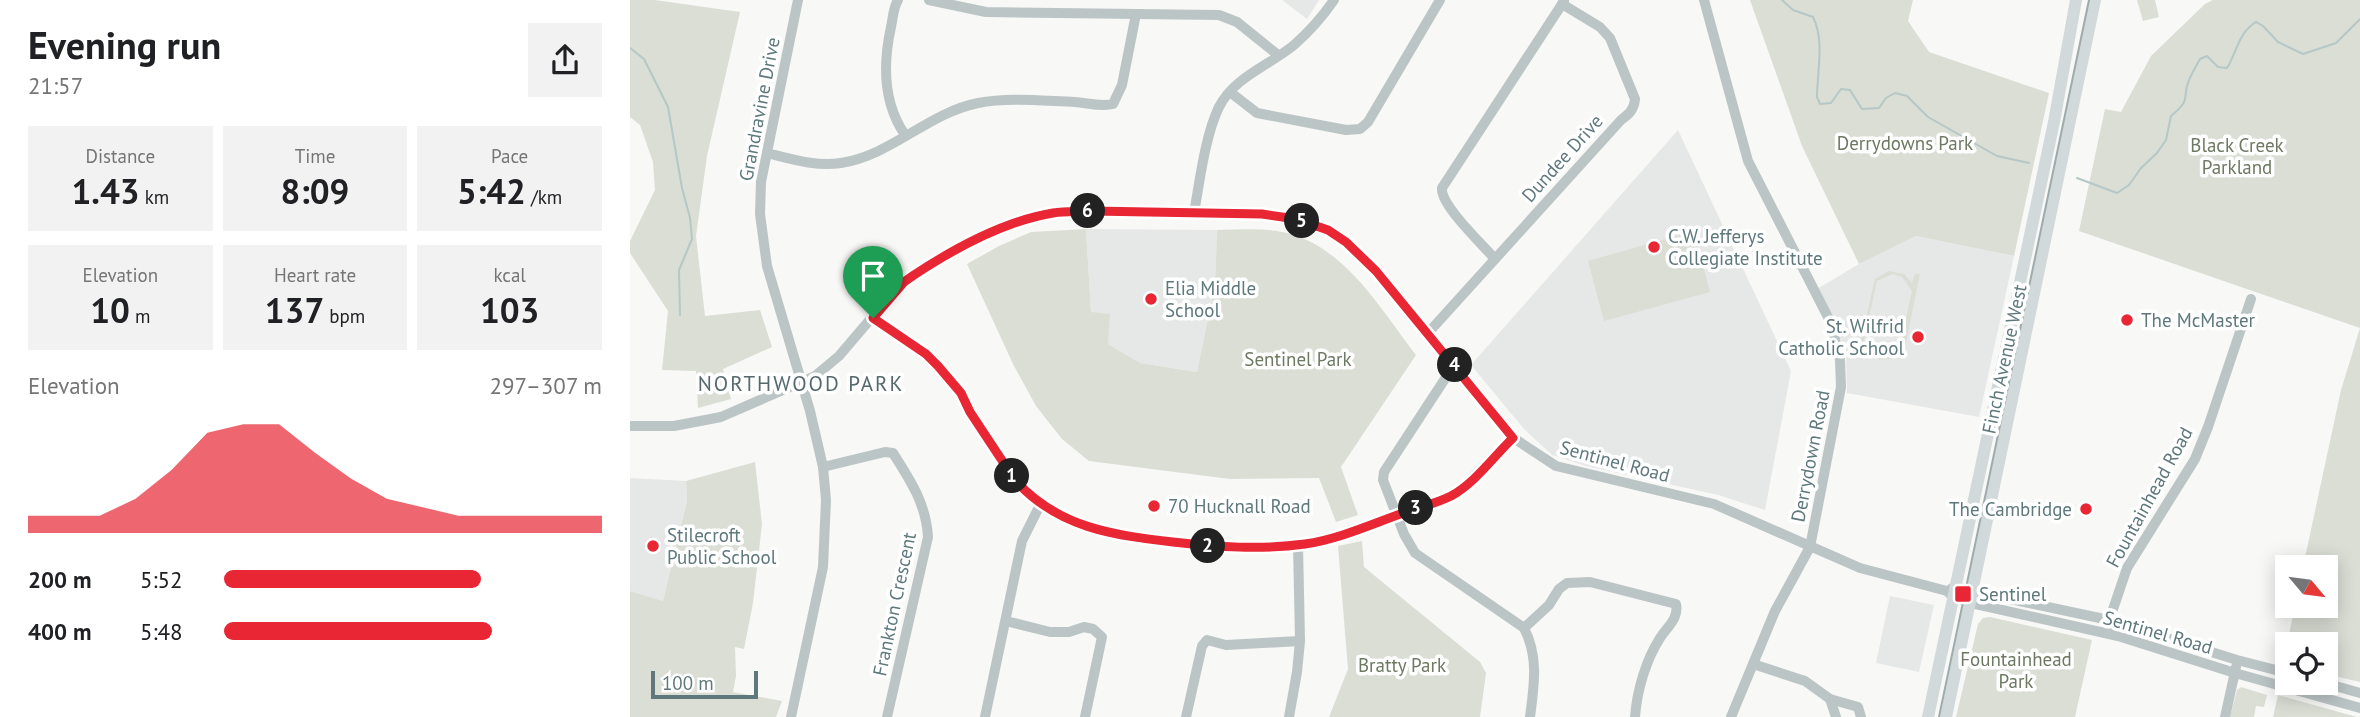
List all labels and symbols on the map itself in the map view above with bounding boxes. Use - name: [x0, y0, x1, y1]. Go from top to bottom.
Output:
- street label: Grandravine Drive: [733, 35, 785, 183]
- street label: Dundee Drive: [1516, 109, 1608, 207]
- park label: Derrydowns Park: [1837, 131, 1973, 155]
- park label: Black Creek Parkland: [2190, 133, 2284, 179]
- pin: 6: [1070, 194, 1106, 228]
- pin: 5: [1284, 204, 1320, 238]
- place label: C.W. Jefferys Collegiate Institute: [1668, 224, 1823, 270]
- marker: C.W. Jefferys Collegiate Institute: [1646, 239, 1662, 255]
- pin: [843, 246, 903, 318]
- place label: Elia Middle School: [1165, 276, 1256, 322]
- street label: Finch Avenue West: [1976, 282, 2032, 436]
- marker: Elia Middle School: [1143, 291, 1159, 307]
- place label: The McMaster: [2141, 308, 2256, 332]
- marker: The McMaster: [2119, 312, 2135, 328]
- place label: St. Wilfrid Catholic School: [1778, 314, 1904, 360]
- marker: St. Wilfrid Catholic School: [1910, 329, 1926, 345]
- park label: Sentinel Park: [1244, 347, 1352, 371]
- pin: 4: [1438, 348, 1472, 382]
- district label: NORTHWOOD PARK: [698, 370, 904, 397]
- street label: Derrydown Road: [1785, 388, 1835, 524]
- street label: Fountainhead Road: [2100, 423, 2198, 571]
- street label: Sentinel Road: [1558, 435, 1672, 487]
- pin: 1: [994, 458, 1030, 494]
- pin: 3: [1398, 490, 1434, 526]
- place label: 70 Hucknall Road: [1168, 494, 1311, 518]
- place label: The Cambridge: [1949, 497, 2072, 521]
- marker: 70 Hucknall Road: [1146, 498, 1162, 514]
- marker: The Cambridge: [2078, 501, 2094, 517]
- place label: Stilecroft Public School: [667, 523, 777, 569]
- pin: 2: [1190, 528, 1226, 564]
- street label: Frankton Crescent: [867, 529, 921, 678]
- marker: Stilecroft Public School: [645, 538, 661, 554]
- north arrow: [2275, 555, 2338, 618]
- place label: Sentinel: [1979, 582, 2047, 606]
- marker: Sentinel: [1953, 584, 1973, 604]
- street label: Sentinel Road: [2101, 605, 2215, 659]
- park label: Fountainhead Park: [1960, 647, 2072, 693]
- park label: Bratty Park: [1358, 653, 1446, 677]
- scale bar: [651, 668, 758, 700]

